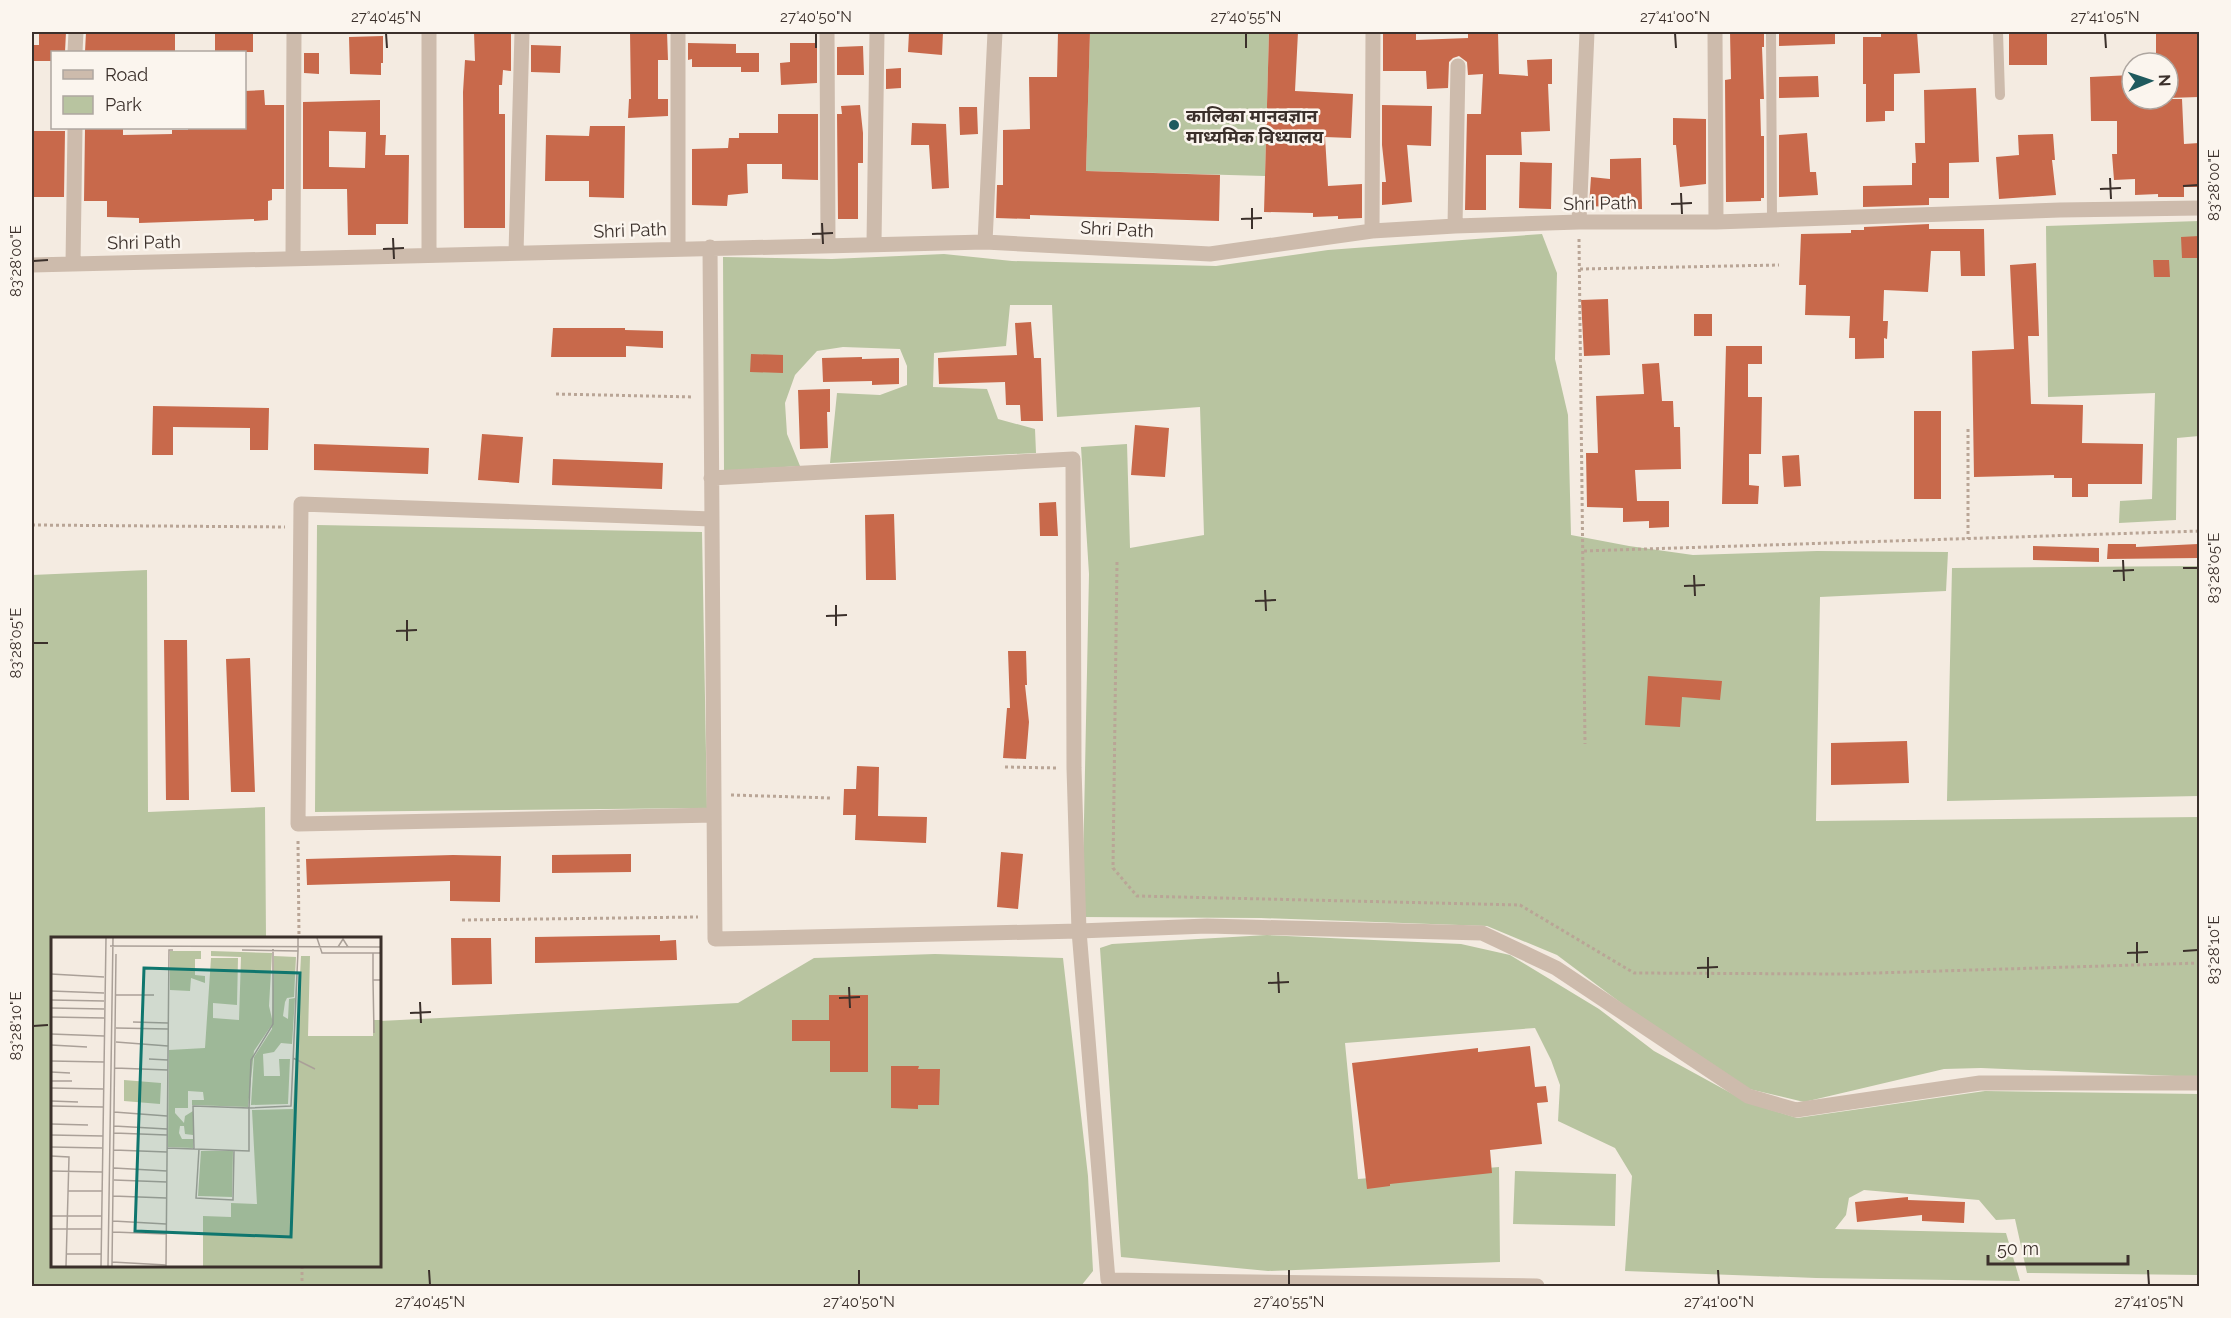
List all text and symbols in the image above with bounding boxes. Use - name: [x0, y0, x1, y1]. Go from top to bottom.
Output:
- text: 27°40'45"N: [351, 8, 421, 26]
- text: 27°40'50"N: [780, 8, 852, 26]
- text: 27°40'55"N: [1211, 8, 1281, 26]
- text: 27°41'00"N: [1640, 8, 1710, 26]
- text: 27°41'05"N: [2070, 8, 2140, 26]
- legend: [51, 51, 246, 129]
- north arrow: [2120, 51, 2180, 111]
- text: Road: [105, 64, 148, 85]
- text: N: [2155, 74, 2174, 87]
- text: Park: [105, 94, 142, 115]
- place label: कालिका मानवज्ञान माध्यमिक विध्यालय: [1186, 105, 1324, 147]
- marker: कालिका मानवज्ञान माध्यमिक विध्यालय: [1167, 118, 1181, 132]
- text: 83°28'00"E: [2205, 149, 2223, 221]
- street label: Shri Path: [1563, 192, 1637, 214]
- street label: Shri Path: [1080, 217, 1154, 241]
- street label: Shri Path: [593, 218, 667, 242]
- text: 83°28'00"E: [7, 225, 25, 297]
- street label: Shri Path: [107, 231, 181, 253]
- text: 83°28'05"E: [2205, 533, 2223, 603]
- text: 83°28'05"E: [7, 608, 25, 678]
- text: 83°28'10"E: [2205, 915, 2223, 985]
- inset map: [51, 937, 381, 1267]
- text: 83°28'10"E: [7, 991, 25, 1061]
- scale bar: [1988, 1228, 2128, 1266]
- text: 50 m: [1997, 1238, 2039, 1259]
- text: 27°40'45"N: [395, 1293, 465, 1311]
- text: 27°40'50"N: [823, 1293, 895, 1311]
- text: 27°40'55"N: [1254, 1293, 1324, 1311]
- text: 27°41'00"N: [1684, 1293, 1754, 1311]
- text: 27°41'05"N: [2114, 1293, 2184, 1311]

